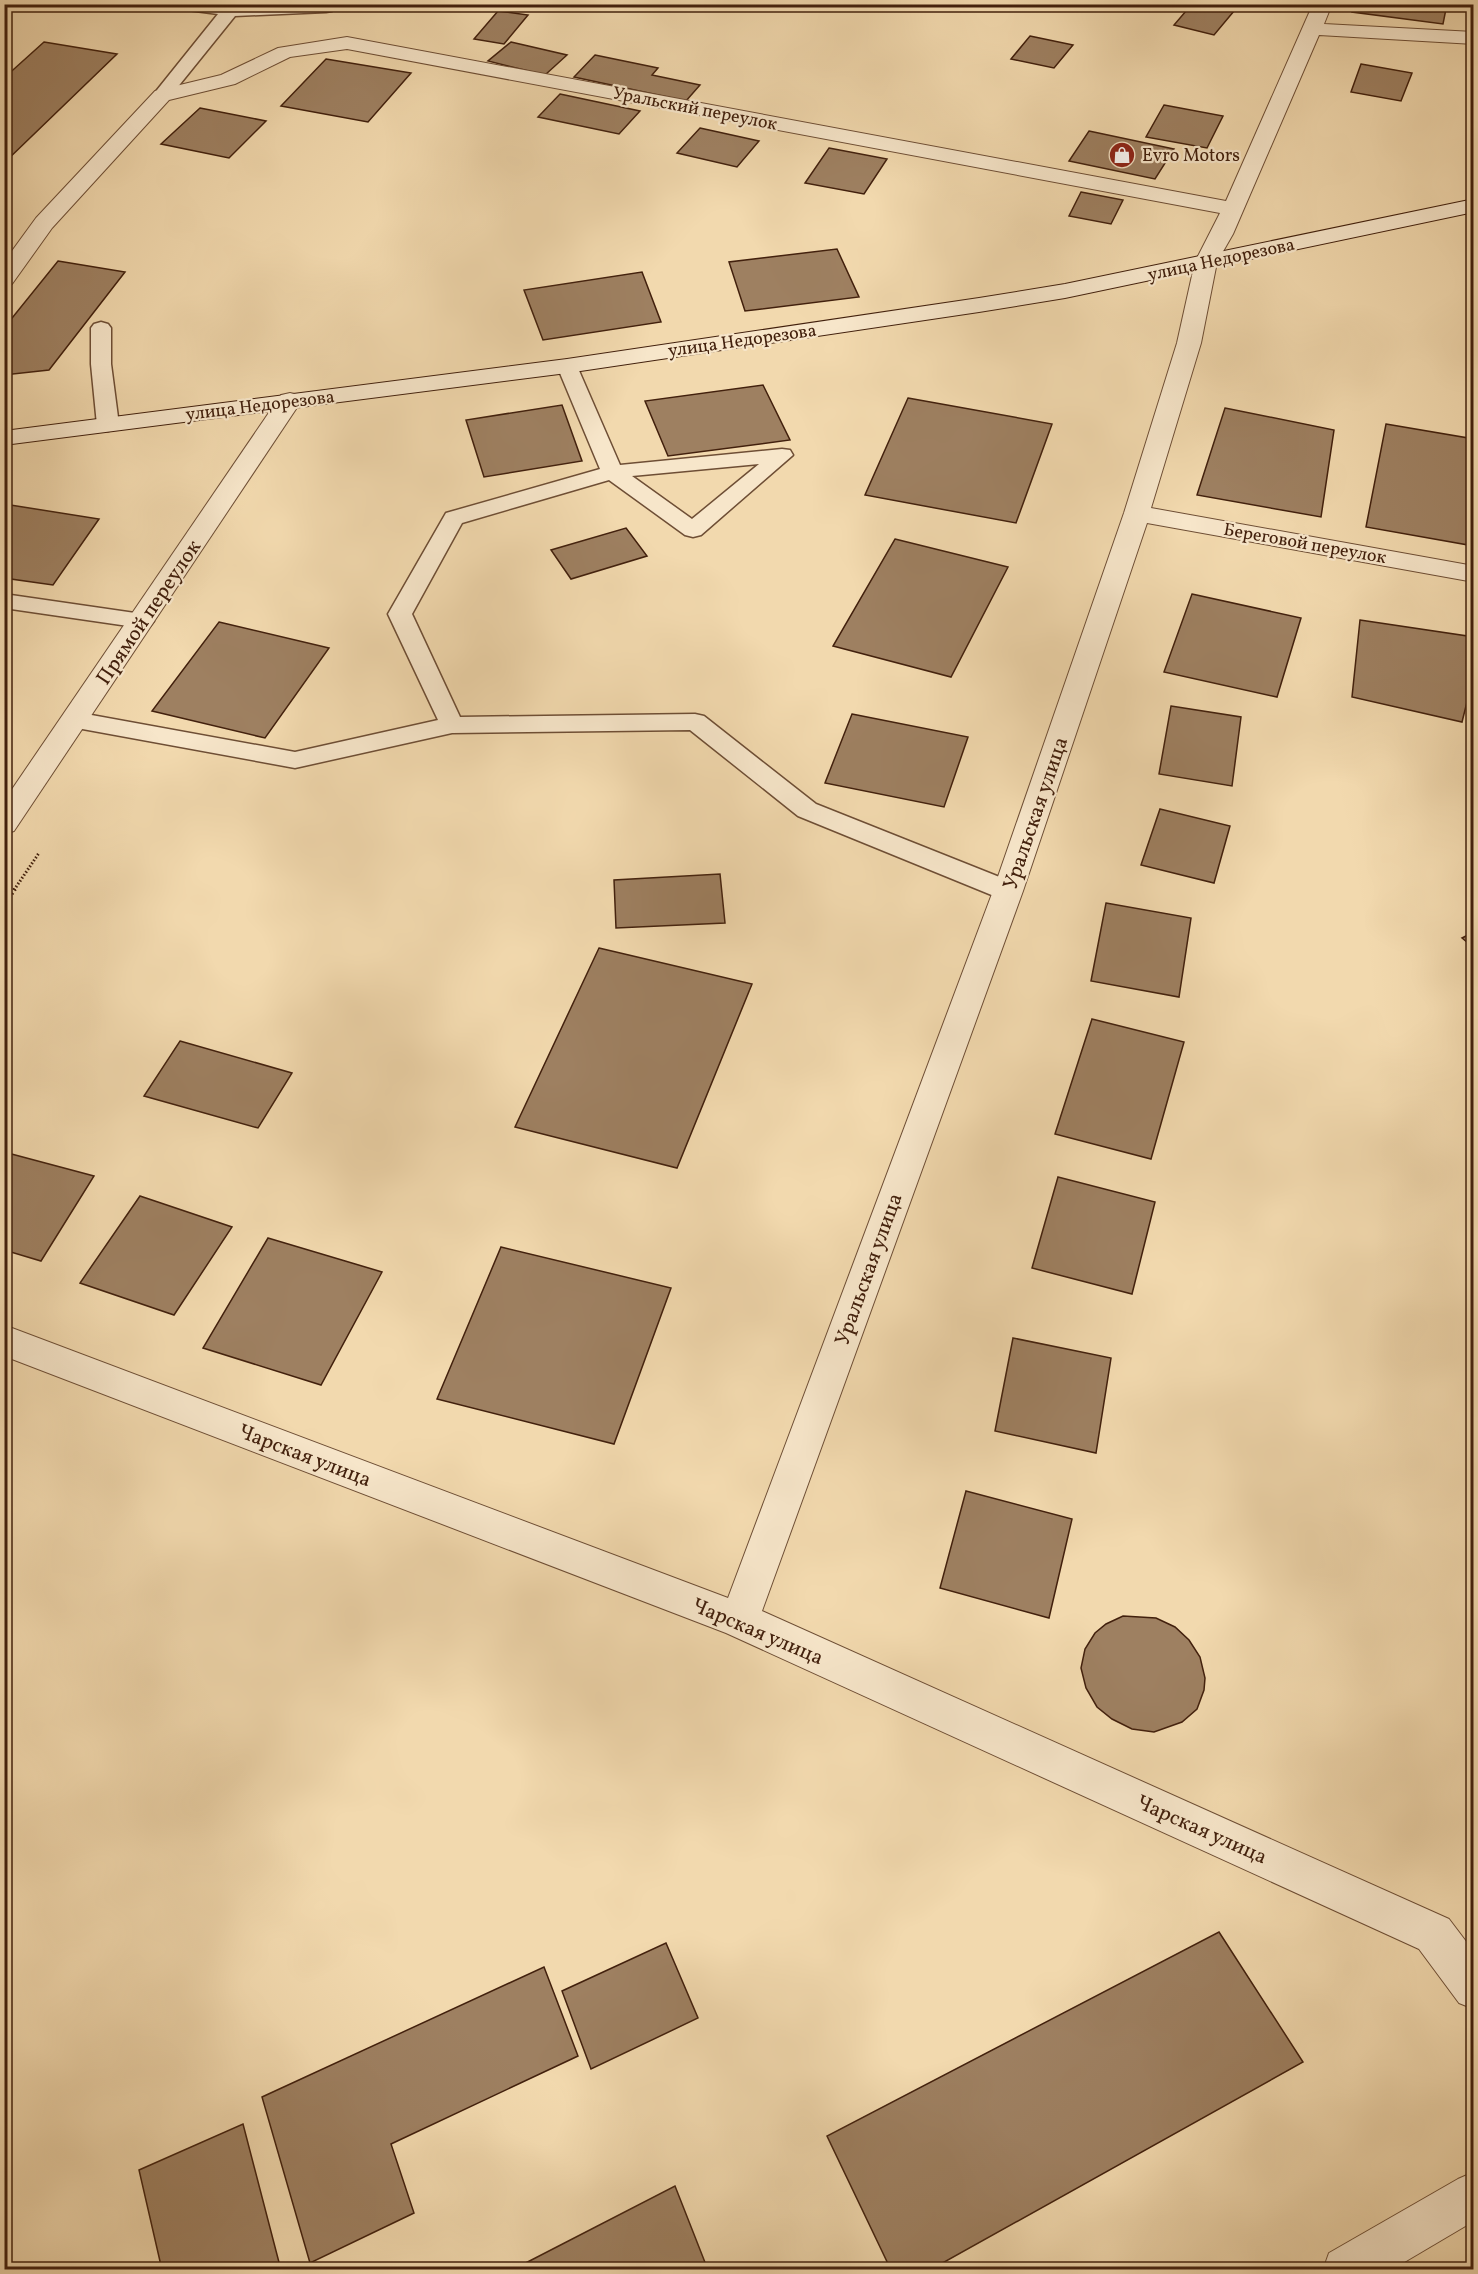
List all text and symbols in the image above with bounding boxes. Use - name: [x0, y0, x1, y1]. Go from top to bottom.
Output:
- street label: Уральский переулок: [610, 81, 780, 138]
- shop icon: Evro Motors: [1107, 140, 1137, 170]
- place label: Evro Motors: [1142, 144, 1240, 169]
- street label: улица Недорезова: [1145, 233, 1297, 288]
- street label: улица Недорезова: [666, 319, 818, 364]
- street label: улица Недорезова: [184, 385, 336, 428]
- street label: Береговой переулок: [1221, 518, 1388, 571]
- street label: Прямой переулок: [90, 534, 209, 691]
- street label: Уральская улица: [997, 733, 1076, 894]
- street label: Уральская улица: [828, 1189, 910, 1350]
- street label: Чарская улица: [234, 1418, 375, 1495]
- street label: Чарская улица: [687, 1592, 828, 1673]
- street label: Чарская улица: [1131, 1789, 1271, 1872]

